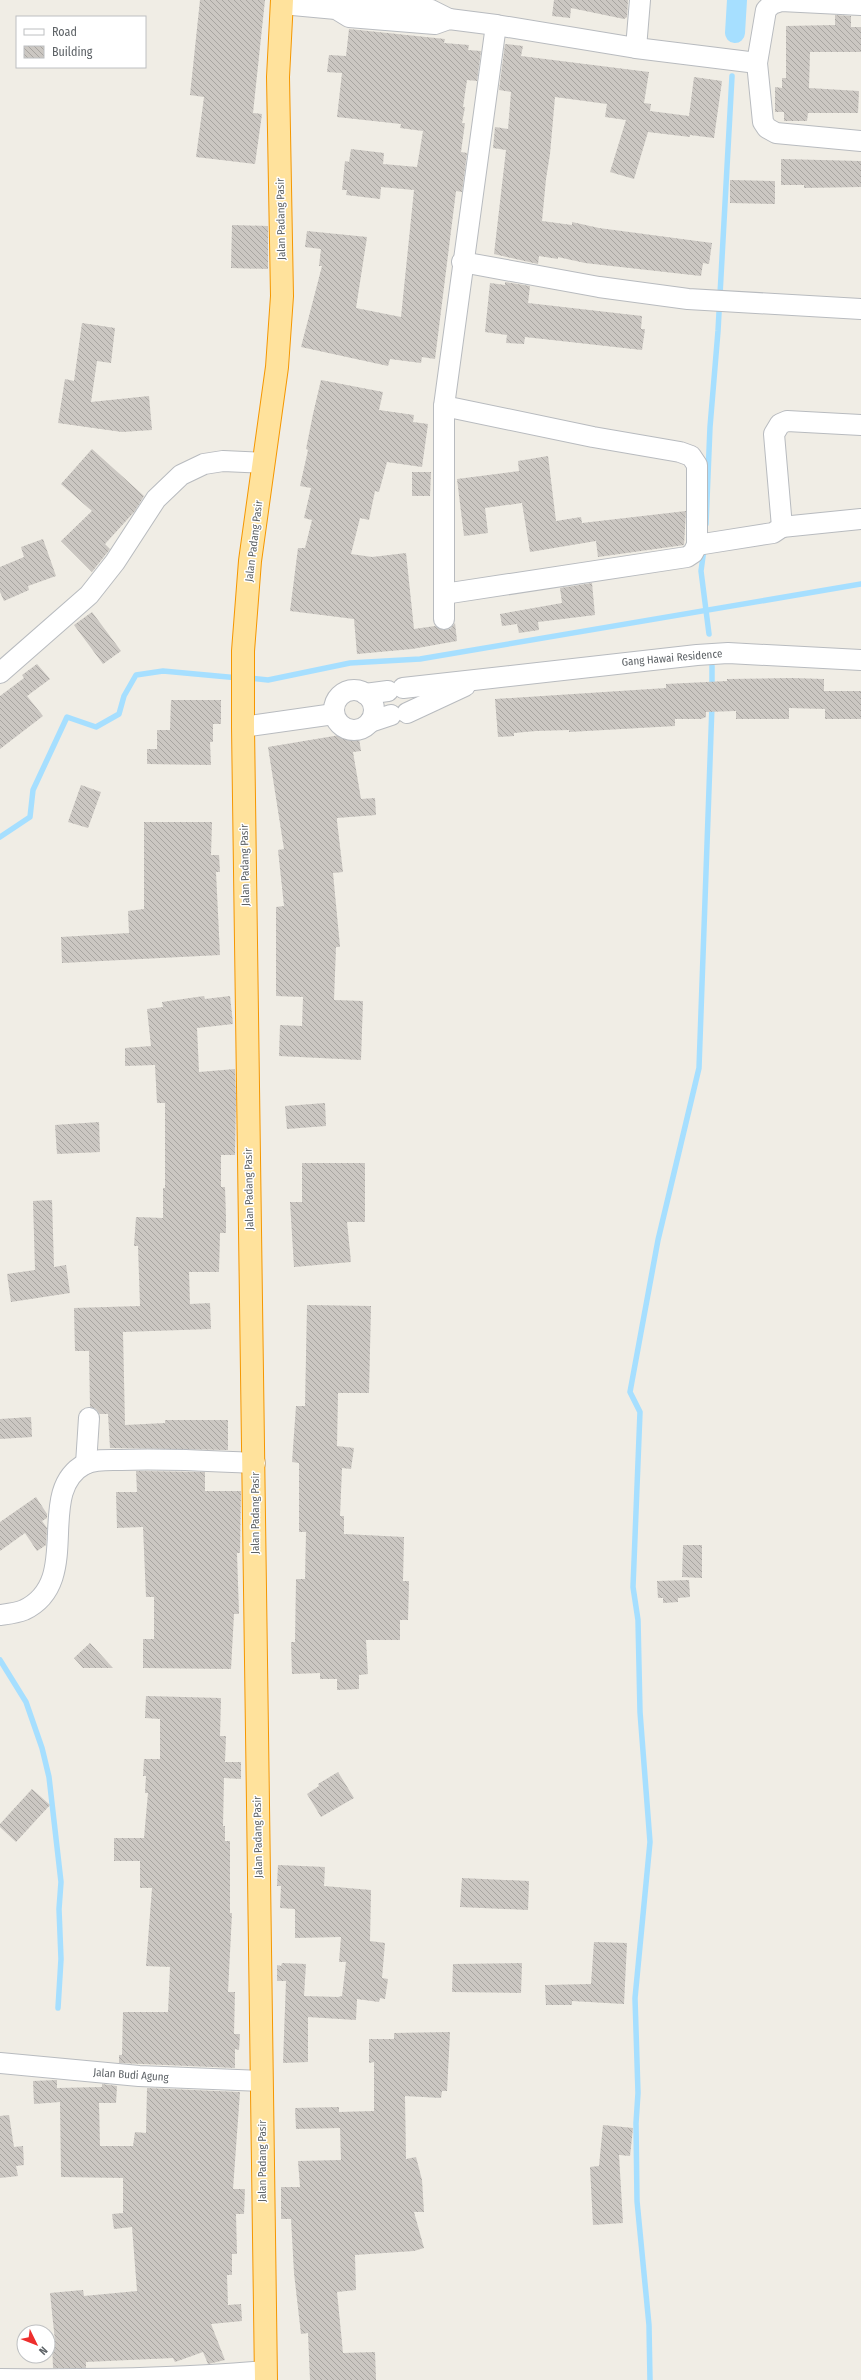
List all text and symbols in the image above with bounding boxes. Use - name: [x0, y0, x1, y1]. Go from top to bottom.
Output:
- legend: [16, 16, 146, 68]
- text: Road: [52, 25, 77, 39]
- text: Building: [52, 45, 93, 59]
- street label: Jalan Padang Pasir: [274, 178, 288, 260]
- street label: Jalan Padang Pasir: [243, 499, 265, 583]
- street label: Gang Hawai Residence: [621, 647, 723, 669]
- street label: Jalan Padang Pasir: [238, 824, 252, 906]
- street label: Jalan Padang Pasir: [242, 1148, 256, 1230]
- street label: Jalan Padang Pasir: [249, 1472, 262, 1554]
- street label: Jalan Padang Pasir: [251, 1796, 265, 1878]
- street label: Jalan Budi Agung: [93, 2066, 170, 2084]
- street label: Jalan Padang Pasir: [256, 2120, 269, 2202]
- north arrow: [16, 2324, 56, 2364]
- text: N: [36, 2344, 50, 2357]

